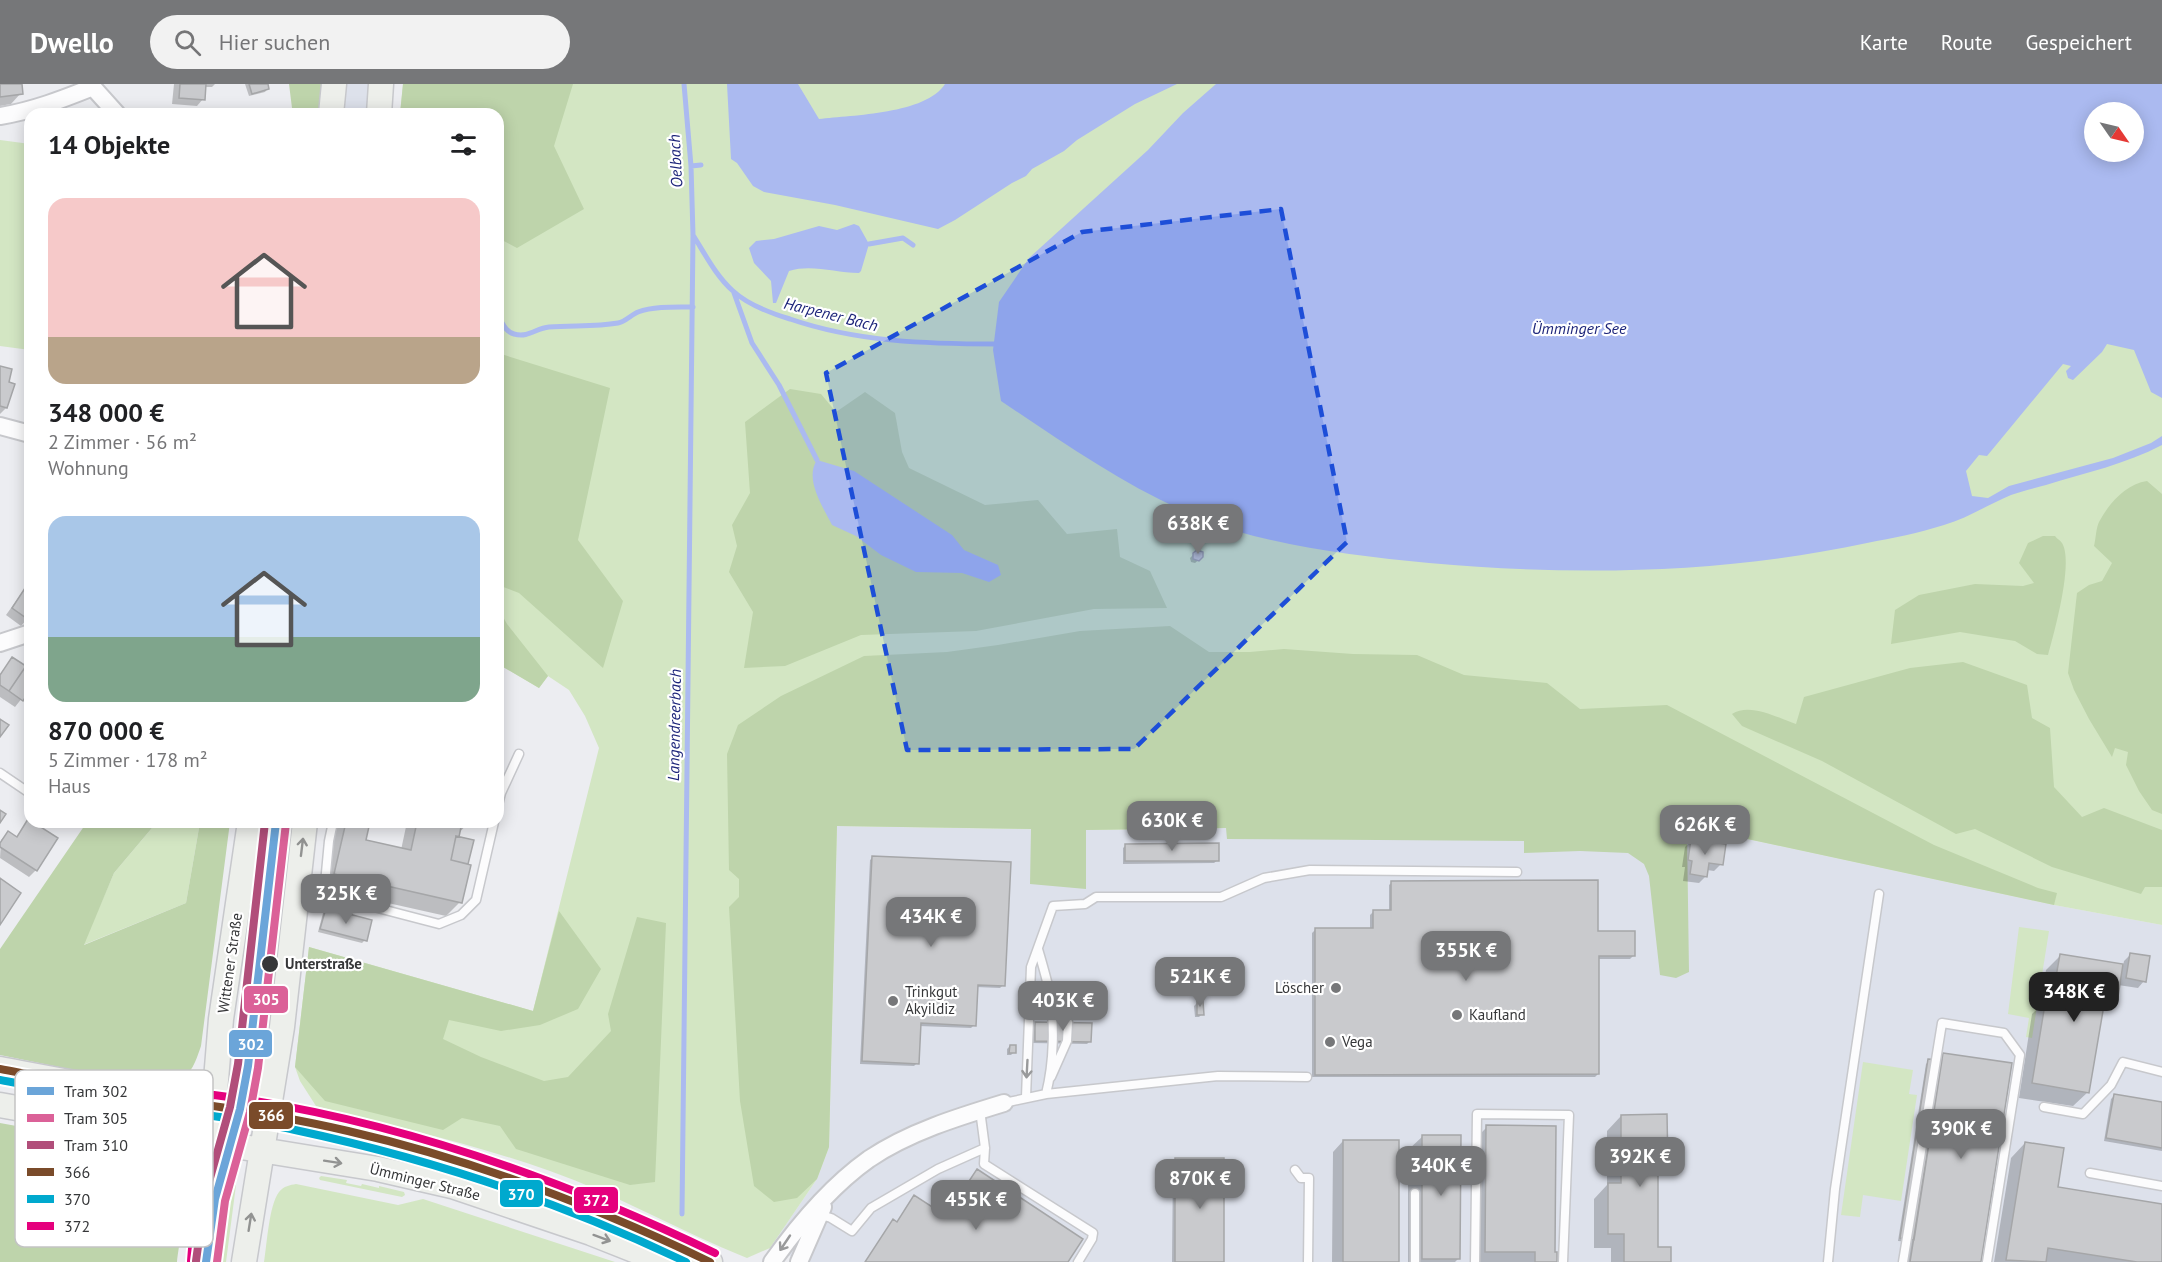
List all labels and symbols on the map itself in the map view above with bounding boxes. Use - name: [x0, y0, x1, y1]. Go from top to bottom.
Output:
- north arrow: [2084, 102, 2144, 162]
- water label: Oelbach: [664, 134, 686, 188]
- water label: Harpener Bach: [782, 293, 880, 335]
- water label: Ümminger See: [1532, 318, 1627, 338]
- pin: 638K €: [1149, 504, 1247, 555]
- water label: Langendreerbach: [663, 669, 685, 781]
- pin: 630K €: [1123, 801, 1221, 852]
- pin: 626K €: [1656, 805, 1754, 856]
- one-way arrow: [297, 838, 308, 858]
- pin: 325K €: [297, 874, 395, 925]
- pin: 434K €: [882, 897, 980, 948]
- street label: Wittener Straße: [213, 912, 246, 1014]
- pin: 355K €: [1417, 931, 1515, 982]
- marker: Unterstraße: [260, 954, 280, 974]
- place label: Unterstraße: [285, 954, 362, 973]
- pin: 521K €: [1151, 957, 1249, 1008]
- pin: 348K €: [2025, 972, 2123, 1023]
- place label: Löscher: [1275, 978, 1324, 997]
- pin: 403K €: [1014, 981, 1112, 1032]
- marker: Löscher: [1329, 981, 1343, 995]
- place label: Trinkgut Akyildiz: [905, 982, 957, 1018]
- line badge: 305: [243, 985, 289, 1014]
- text: 305: [252, 989, 280, 1009]
- marker: Trinkgut Akyildiz: [886, 994, 900, 1008]
- place label: Kaufland: [1469, 1005, 1526, 1024]
- marker: Kaufland: [1450, 1008, 1464, 1022]
- line badge: 302: [228, 1029, 273, 1058]
- place label: Vega: [1341, 1032, 1373, 1051]
- text: 302: [237, 1034, 265, 1054]
- marker: Vega: [1323, 1035, 1337, 1049]
- one-way arrow: [1021, 1059, 1032, 1079]
- legend: [15, 1070, 213, 1247]
- text: Tram 302: [64, 1081, 128, 1101]
- line badge: 366: [248, 1101, 294, 1130]
- text: 366: [257, 1105, 285, 1125]
- text: Tram 305: [64, 1108, 128, 1128]
- pin: 390K €: [1912, 1109, 2010, 1160]
- text: Tram 310: [64, 1135, 128, 1155]
- pin: 392K €: [1591, 1137, 1689, 1188]
- pin: 340K €: [1392, 1146, 1490, 1197]
- one-way arrow: [323, 1156, 343, 1167]
- street label: Ümminger Straße: [368, 1159, 482, 1204]
- pin: 870K €: [1151, 1159, 1249, 1210]
- text: 366: [64, 1162, 90, 1182]
- line badge: 370: [499, 1179, 544, 1208]
- pin: 455K €: [927, 1180, 1025, 1231]
- text: 370: [507, 1184, 535, 1204]
- line badge: 372: [573, 1186, 619, 1214]
- text: 370: [64, 1189, 90, 1209]
- text: 372: [582, 1190, 610, 1210]
- one-way arrow: [245, 1212, 256, 1232]
- text: 372: [64, 1216, 90, 1236]
- one-way arrow: [592, 1233, 611, 1244]
- one-way arrow: [779, 1234, 791, 1251]

